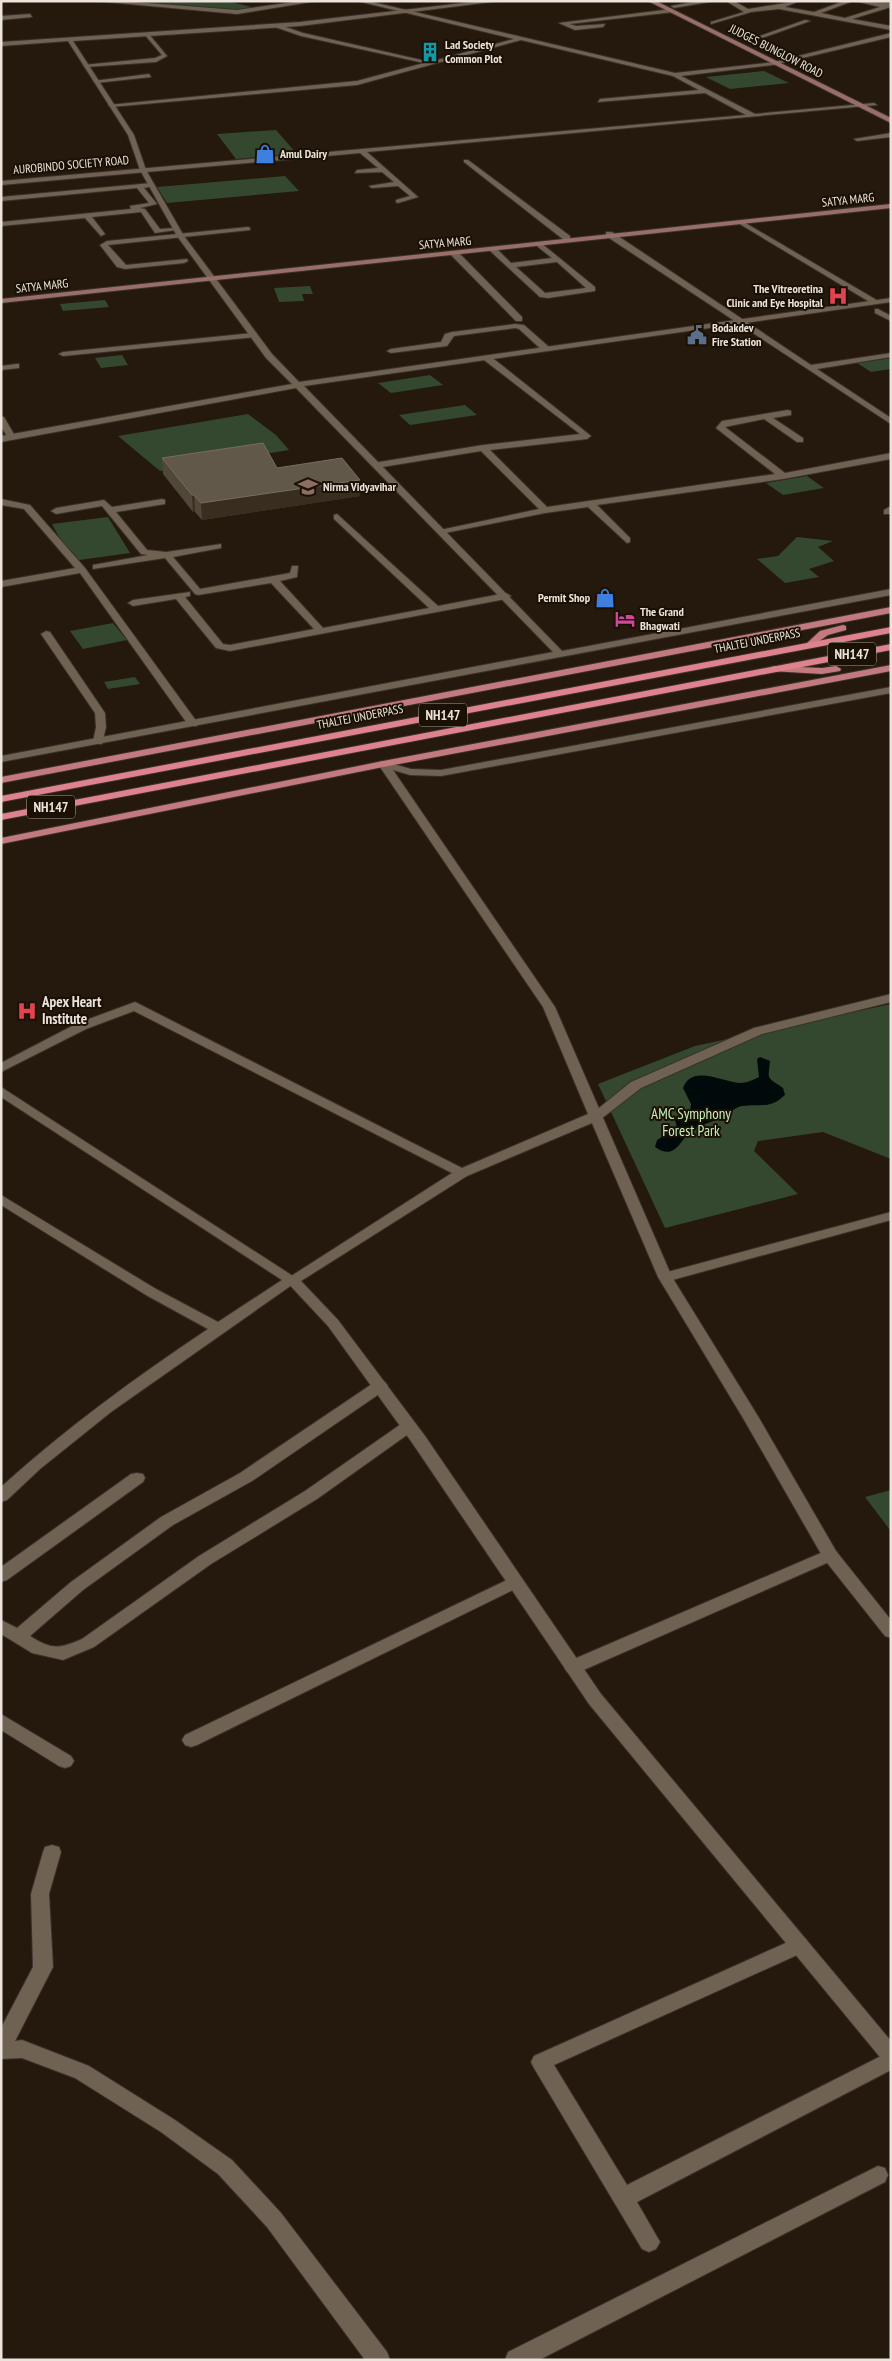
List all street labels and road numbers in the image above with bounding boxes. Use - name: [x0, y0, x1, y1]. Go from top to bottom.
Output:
- street label: JUDGES BUNGLOW ROAD: [726, 20, 826, 81]
- street label: AUROBINDO SOCIETY ROAD: [12, 152, 129, 177]
- street label: SATYA MARG: [821, 189, 875, 210]
- street label: SATYA MARG: [418, 233, 472, 252]
- street label: SATYA MARG: [15, 275, 69, 296]
- street label: THALTEJ UNDERPASS: [712, 625, 801, 656]
- road number: NH147: [828, 642, 876, 666]
- street label: THALTEJ UNDERPASS: [315, 701, 404, 732]
- road number: NH147: [419, 704, 467, 726]
- road number: NH147: [27, 796, 75, 819]

